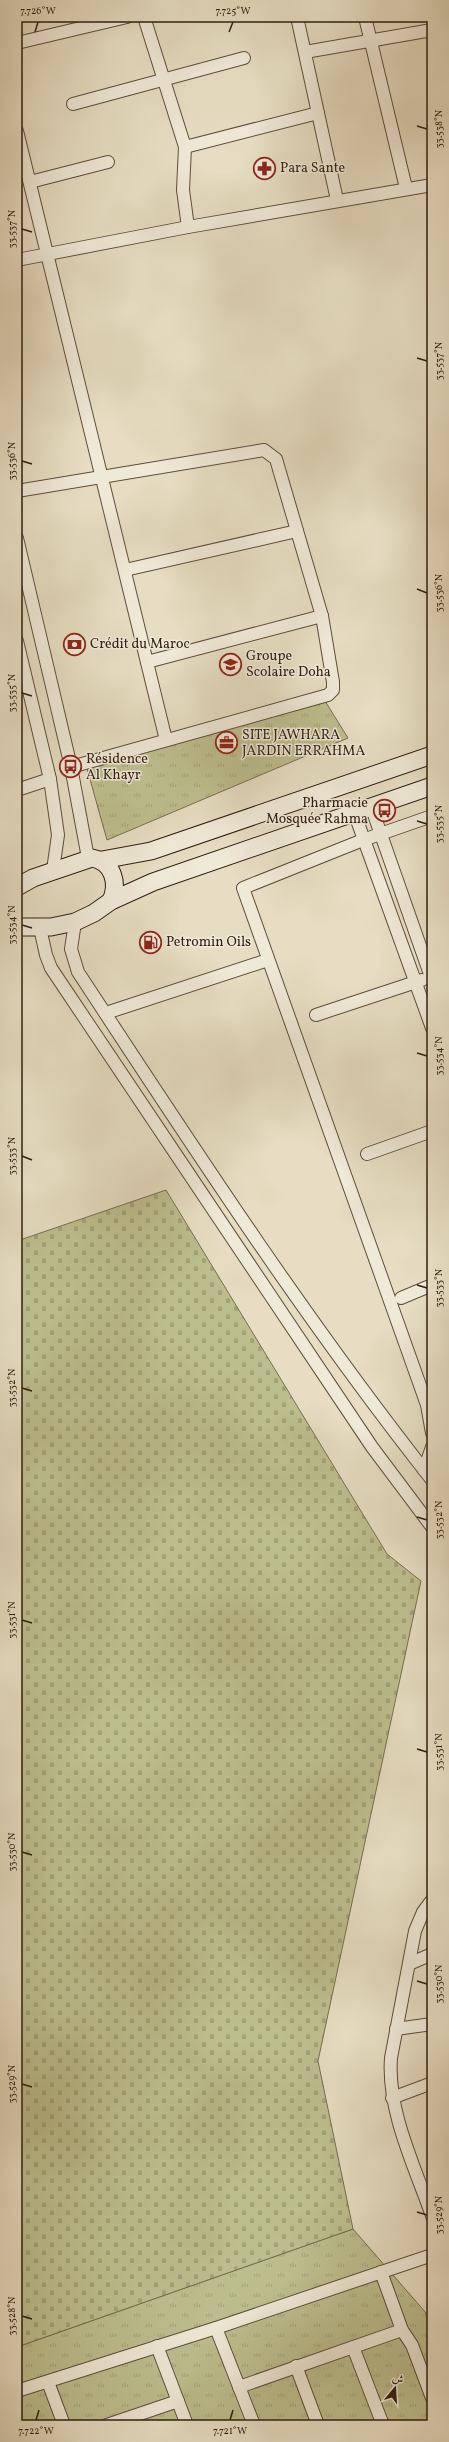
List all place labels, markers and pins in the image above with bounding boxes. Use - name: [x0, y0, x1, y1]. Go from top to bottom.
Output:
- pharmacy icon: Para Sante: [252, 155, 278, 181]
- place label: Para Sante: [280, 159, 346, 178]
- bank icon: Crédit du Maroc: [62, 631, 88, 657]
- place label: Crédit du Maroc: [90, 635, 190, 654]
- place label: Groupe Scolaire Doha: [246, 647, 331, 682]
- school or university icon: Groupe Scolaire Doha: [217, 651, 243, 677]
- place label: SITE JAWHARA JARDIN ERRAHMA: [242, 726, 365, 761]
- office icon: SITE JAWHARA JARDIN ERRAHMA: [213, 730, 239, 756]
- place label: Résidence Al Khayr: [86, 750, 148, 785]
- bus stop icon: Résidence Al Khayr: [58, 754, 84, 780]
- place label: Pharmacie Mosquée Rahma: [266, 794, 368, 829]
- bus stop icon: Pharmacie Mosquée Rahma: [371, 798, 397, 824]
- fuel station icon: Petromin Oils: [137, 929, 163, 955]
- place label: Petromin Oils: [166, 933, 251, 952]

